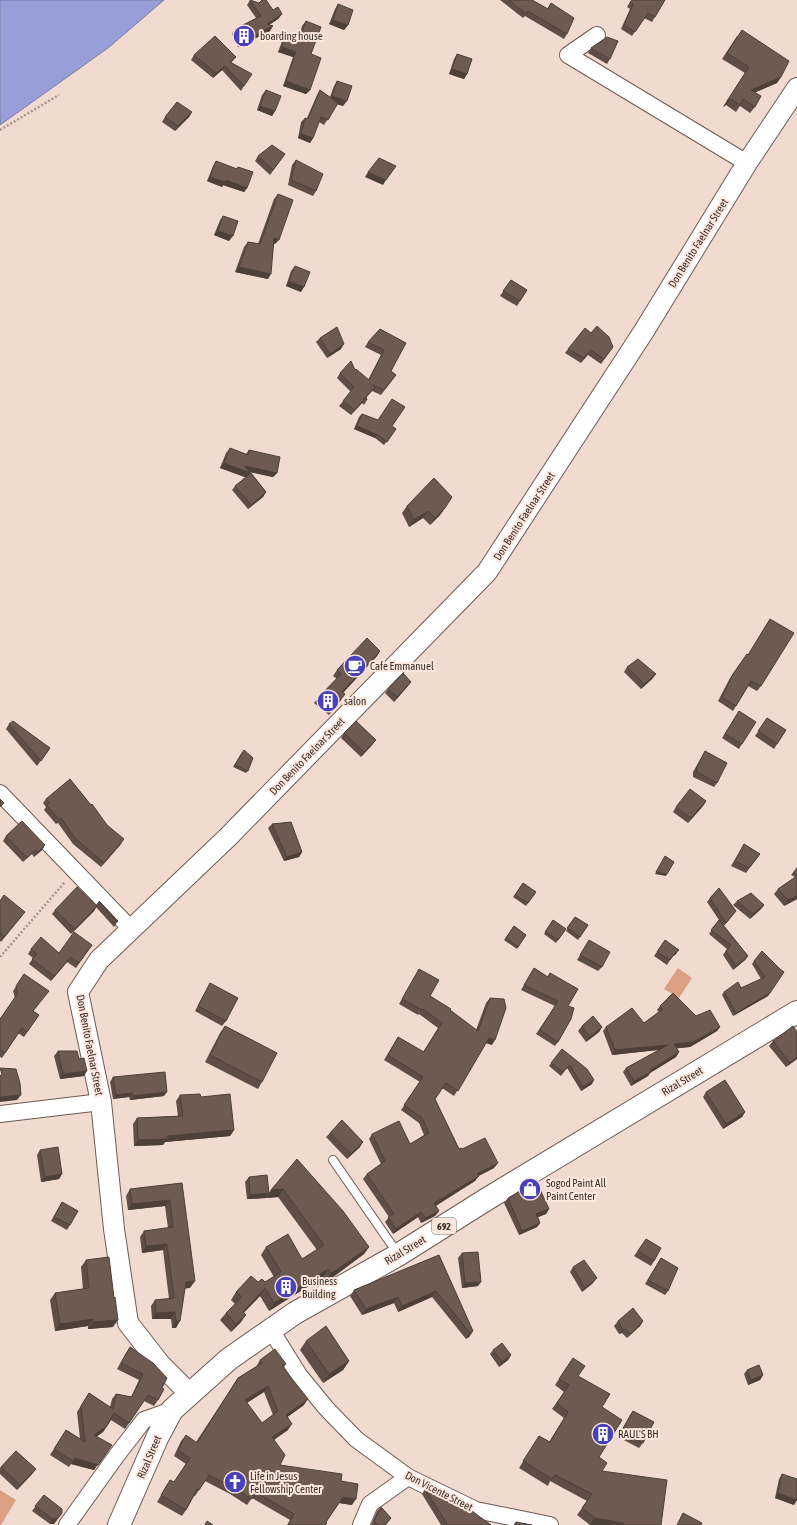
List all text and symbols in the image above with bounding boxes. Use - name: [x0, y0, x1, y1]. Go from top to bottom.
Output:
- building icon: boarding house: [231, 23, 257, 49]
- place label: boarding house: [260, 30, 323, 42]
- street label: Don Benito Faelnar Street: [666, 196, 730, 290]
- street label: Don Benito Faelnar Street: [491, 470, 557, 562]
- cafe icon: Cafe Emmanuel: [342, 653, 368, 679]
- place label: Cafe Emmanuel: [370, 660, 434, 672]
- building icon: salon: [315, 688, 341, 714]
- place label: salon: [344, 695, 366, 707]
- street label: Don Benito Faelnar Street: [267, 715, 347, 797]
- street label: Don Benito Faelnar Street: [74, 994, 106, 1096]
- street label: Rizal Street: [659, 1064, 705, 1098]
- shop icon: Sogod Paint All Paint Center: [517, 1176, 543, 1202]
- place label: Sogod Paint All Paint Center: [546, 1177, 606, 1202]
- road number: 692: [432, 1218, 456, 1234]
- street label: Rizal Street: [382, 1233, 428, 1267]
- building icon: Business Building: [273, 1274, 299, 1300]
- place label: Business Building: [302, 1275, 337, 1300]
- building icon: RAUL'S BH: [590, 1421, 616, 1447]
- place label: RAUL'S BH: [618, 1428, 659, 1440]
- street label: Rizal Street: [135, 1434, 163, 1480]
- church icon: Life in Jesus Fellowship Center: [222, 1469, 248, 1495]
- street label: Don Vicente Street: [403, 1469, 475, 1513]
- place label: Life in Jesus Fellowship Center: [250, 1470, 322, 1495]

